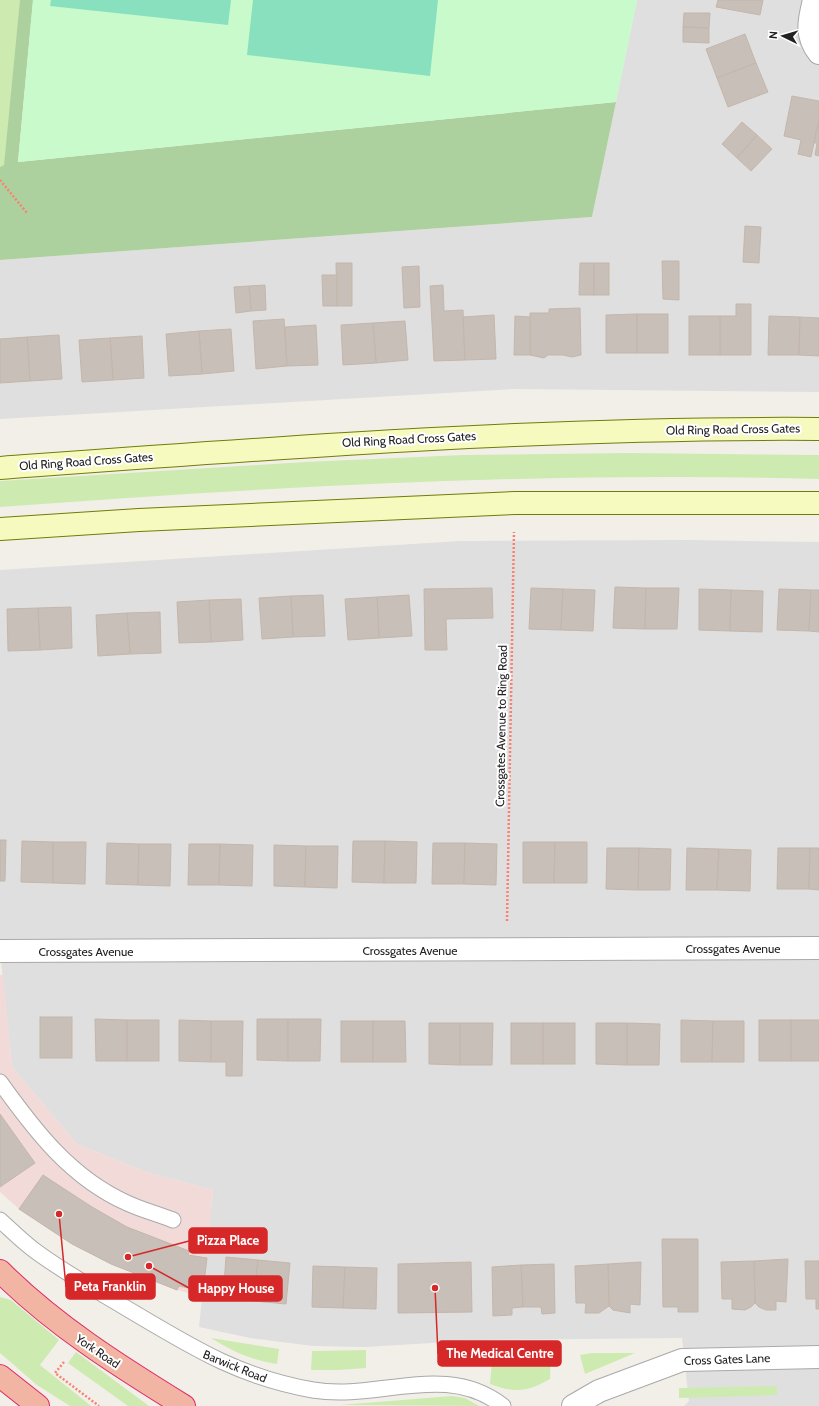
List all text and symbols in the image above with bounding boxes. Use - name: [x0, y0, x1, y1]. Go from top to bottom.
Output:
- north arrow: [763, 16, 803, 56]
- text: N: [766, 31, 780, 40]
- street label: Old Ring Road Cross Gates: [666, 420, 800, 438]
- street label: Old Ring Road Cross Gates: [342, 428, 476, 450]
- street label: Old Ring Road Cross Gates: [19, 449, 153, 473]
- street label: Crossgates Avenue to Ring Road: [492, 645, 510, 807]
- street label: Crossgates Avenue: [686, 941, 780, 956]
- street label: Crossgates Avenue: [363, 943, 457, 958]
- street label: Crossgates Avenue: [39, 944, 133, 959]
- callout: Pizza Place: [189, 1228, 267, 1253]
- text: Pizza Place: [197, 1232, 260, 1248]
- callout: Peta Franklin: [66, 1274, 155, 1299]
- callout: Happy House: [189, 1276, 282, 1301]
- text: Peta Franklin: [74, 1278, 146, 1294]
- text: Happy House: [198, 1280, 275, 1296]
- street label: York Road: [72, 1330, 123, 1371]
- callout: The Medical Centre: [438, 1341, 561, 1366]
- text: The Medical Centre: [446, 1345, 554, 1361]
- street label: Barwick Road: [201, 1346, 269, 1386]
- street label: Cross Gates Lane: [684, 1350, 770, 1368]

